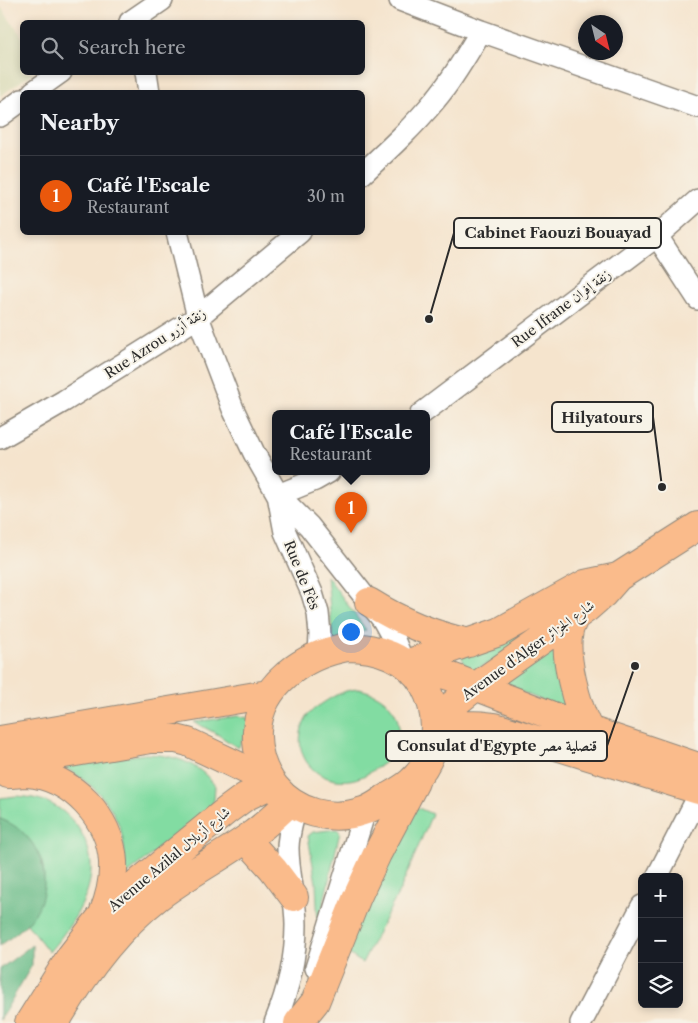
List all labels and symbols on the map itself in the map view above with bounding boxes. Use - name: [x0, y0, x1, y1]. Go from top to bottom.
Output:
- north arrow: [578, 15, 623, 60]
- callout: Cabinet Faouzi Bouayad: [454, 218, 661, 248]
- text: Cabinet Faouzi Bouayad: [465, 223, 651, 242]
- street label: Rue Ifrane زنقة إفران: [508, 265, 615, 352]
- street label: Rue Azrou زنقة أزرو: [101, 303, 209, 382]
- callout: Hilyatours: [552, 402, 653, 432]
- text: Hilyatours: [561, 408, 643, 427]
- pin: 1: [335, 492, 367, 533]
- street label: Rue de Fès: [280, 538, 324, 612]
- street label: Avenue d'Alger شارع الجزائر: [457, 596, 600, 707]
- your location: [338, 619, 364, 645]
- callout: Consulat d'Egypte قنصلية مصر: [386, 731, 607, 761]
- text: Consulat d'Egypte قنصلية مصر: [397, 736, 597, 757]
- street label: Avenue Azilal شارع أزيلال: [103, 802, 236, 918]

